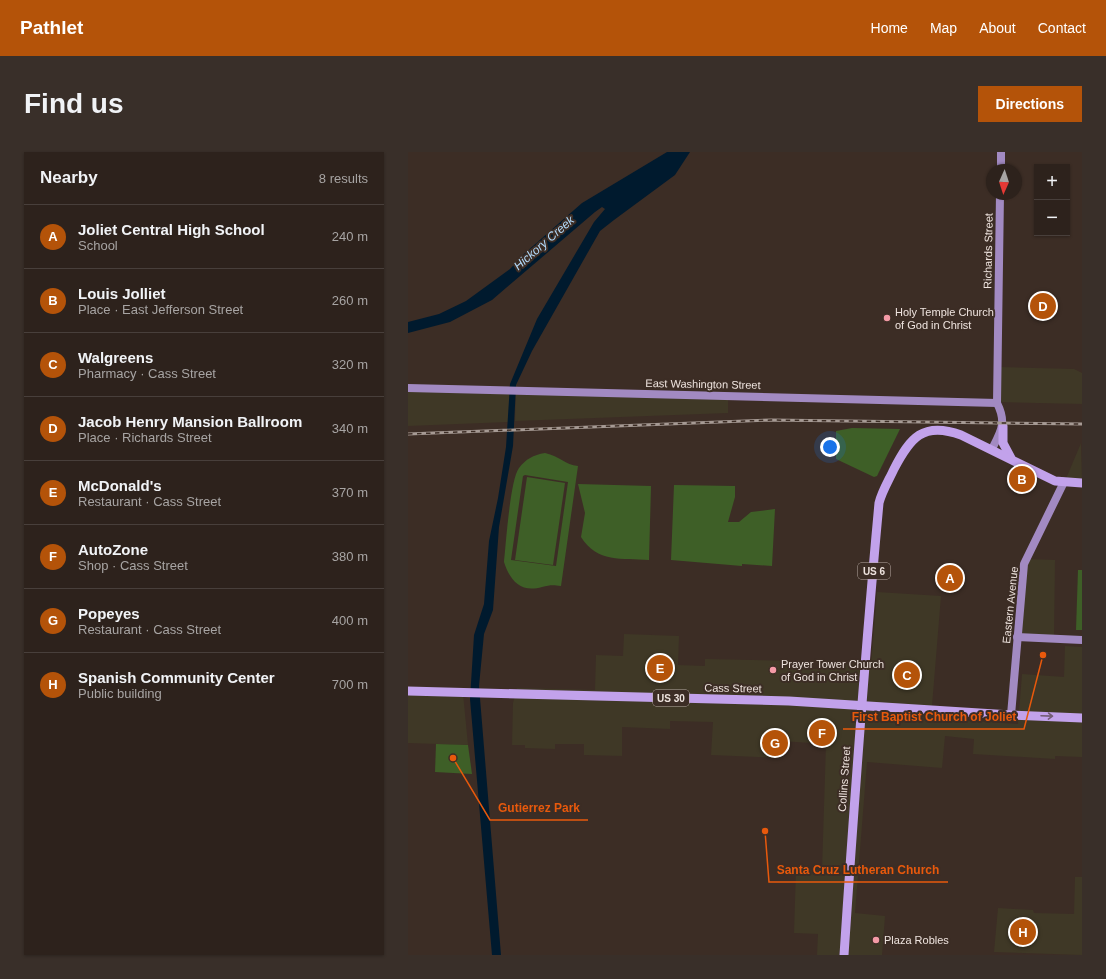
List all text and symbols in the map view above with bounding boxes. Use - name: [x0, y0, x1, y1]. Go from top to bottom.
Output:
- text: Pathlet: [20, 17, 83, 38]
- text: Home: [871, 20, 908, 36]
- text: Map: [930, 20, 957, 36]
- text: About: [979, 20, 1016, 36]
- text: Contact: [1038, 20, 1086, 36]
- button: Directions: [978, 86, 1082, 122]
- text: Find us: [24, 88, 124, 119]
- north arrow: [986, 164, 1022, 200]
- map controls: [1034, 164, 1070, 236]
- button: +: [1034, 164, 1070, 200]
- text: Nearby: [40, 168, 98, 187]
- text: 8 results: [319, 171, 368, 186]
- button: −: [1034, 200, 1070, 236]
- water label: Hickory Creek: [511, 212, 578, 273]
- street label: Richards Street: [981, 213, 995, 289]
- text: Joliet Central High School: [78, 221, 265, 238]
- text: A: [48, 229, 58, 244]
- text: 240 m: [332, 229, 368, 244]
- text: School: [78, 238, 118, 253]
- text: Louis Jolliet: [78, 285, 166, 302]
- pin: D: [1030, 291, 1056, 321]
- text: B: [48, 293, 58, 308]
- text: 260 m: [332, 293, 368, 308]
- text: Place · East Jefferson Street: [78, 302, 243, 317]
- place label: Holy Temple Church of God in Christ: [895, 306, 994, 331]
- marker: Holy Temple Church of God in Christ: [882, 313, 892, 323]
- text: Walgreens: [78, 349, 153, 366]
- text: C: [48, 357, 58, 372]
- text: 320 m: [332, 357, 368, 372]
- text: Pharmacy · Cass Street: [78, 366, 216, 381]
- street label: East Washington Street: [645, 377, 761, 391]
- text: Jacob Henry Mansion Ballroom: [78, 413, 302, 430]
- text: D: [48, 421, 58, 436]
- text: 340 m: [332, 421, 368, 436]
- text: Place · Richards Street: [78, 430, 212, 445]
- your location: [820, 437, 840, 457]
- pin: B: [1009, 464, 1035, 494]
- text: McDonald's: [78, 477, 162, 494]
- text: E: [49, 485, 57, 500]
- text: 370 m: [332, 485, 368, 500]
- text: Restaurant · Cass Street: [78, 494, 221, 509]
- text: AutoZone: [78, 541, 148, 558]
- text: F: [49, 549, 57, 564]
- text: 380 m: [332, 549, 368, 564]
- text: Shop · Cass Street: [78, 558, 188, 573]
- road number: US 6: [858, 563, 890, 579]
- pin: A: [937, 563, 963, 593]
- street label: Eastern Avenue: [1000, 566, 1020, 644]
- text: Popeyes: [78, 605, 140, 622]
- text: G: [48, 613, 58, 628]
- text: 400 m: [332, 613, 368, 628]
- text: Restaurant · Cass Street: [78, 622, 221, 637]
- pin: E: [647, 653, 673, 683]
- place label: Prayer Tower Church of God in Christ: [781, 658, 884, 683]
- pin: C: [894, 660, 920, 690]
- marker: Prayer Tower Church of God in Christ: [768, 665, 778, 675]
- text: Spanish Community Center: [78, 669, 275, 686]
- text: H: [48, 677, 58, 692]
- text: 700 m: [332, 677, 368, 692]
- street label: Cass Street: [704, 681, 762, 695]
- text: Public building: [78, 686, 162, 701]
- road number: US 30: [653, 690, 689, 706]
- callout: First Baptist Church of Joliet: [843, 705, 1024, 729]
- text: First Baptist Church of Joliet: [852, 710, 1016, 724]
- one-way arrow: [1040, 713, 1053, 720]
- pin: F: [809, 718, 835, 748]
- pin: G: [762, 728, 788, 758]
- street label: Collins Street: [836, 746, 852, 812]
- callout: Gutierrez Park: [490, 796, 588, 820]
- text: Gutierrez Park: [498, 801, 580, 815]
- callout: Santa Cruz Lutheran Church: [769, 858, 948, 882]
- text: Santa Cruz Lutheran Church: [777, 863, 939, 877]
- pin: H: [1010, 917, 1036, 947]
- place label: Plaza Robles: [884, 934, 949, 946]
- marker: Plaza Robles: [871, 935, 881, 945]

